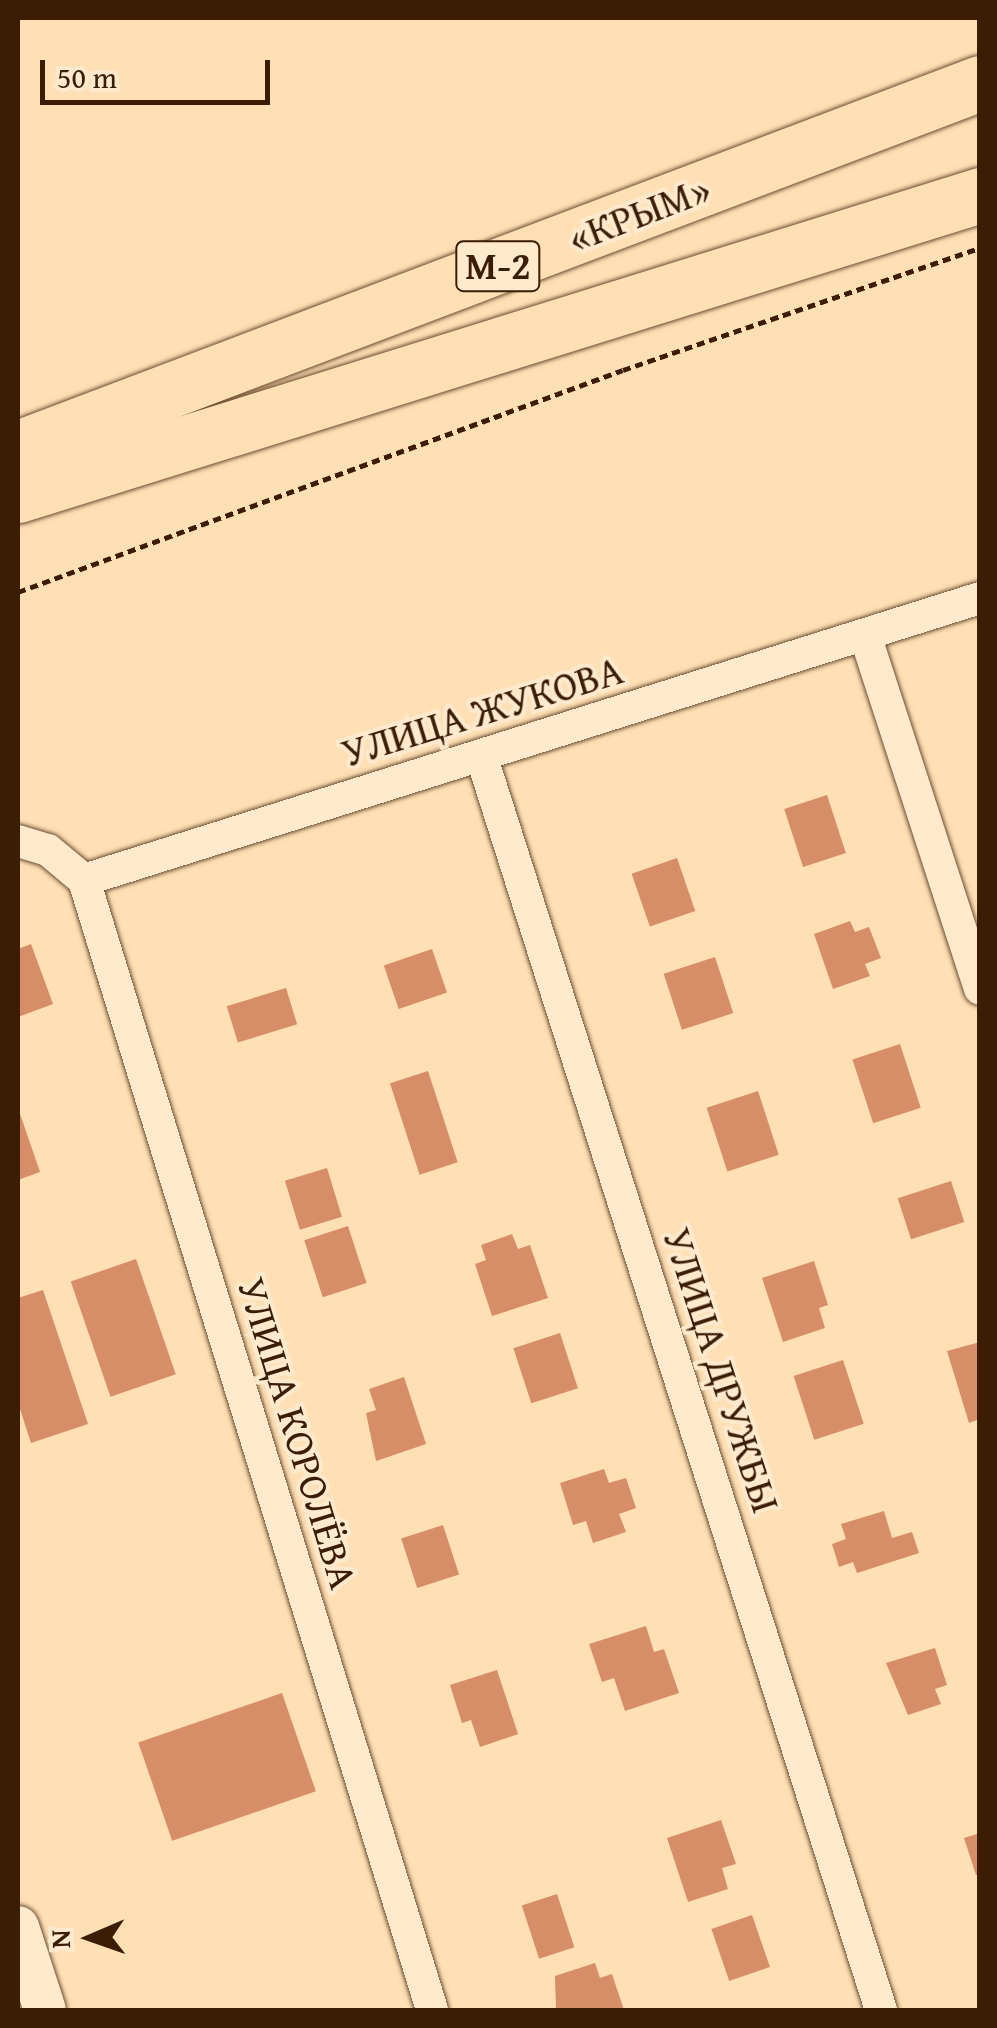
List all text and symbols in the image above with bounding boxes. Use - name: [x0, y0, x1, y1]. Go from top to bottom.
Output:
- scale bar: [45, 40, 275, 102]
- text: 50 m: [57, 55, 117, 99]
- street label: «КРЫМ»: [561, 164, 717, 262]
- road number: М-2: [453, 233, 543, 299]
- street label: УЛИЦА ЖУКОВА: [336, 645, 628, 777]
- street label: УЛИЦА ДРУЖБЫ: [653, 1222, 791, 1518]
- street label: УЛИЦА КОРОЛЁВА: [228, 1272, 368, 1594]
- north arrow: [40, 1888, 140, 1988]
- text: N: [39, 1929, 80, 1949]

